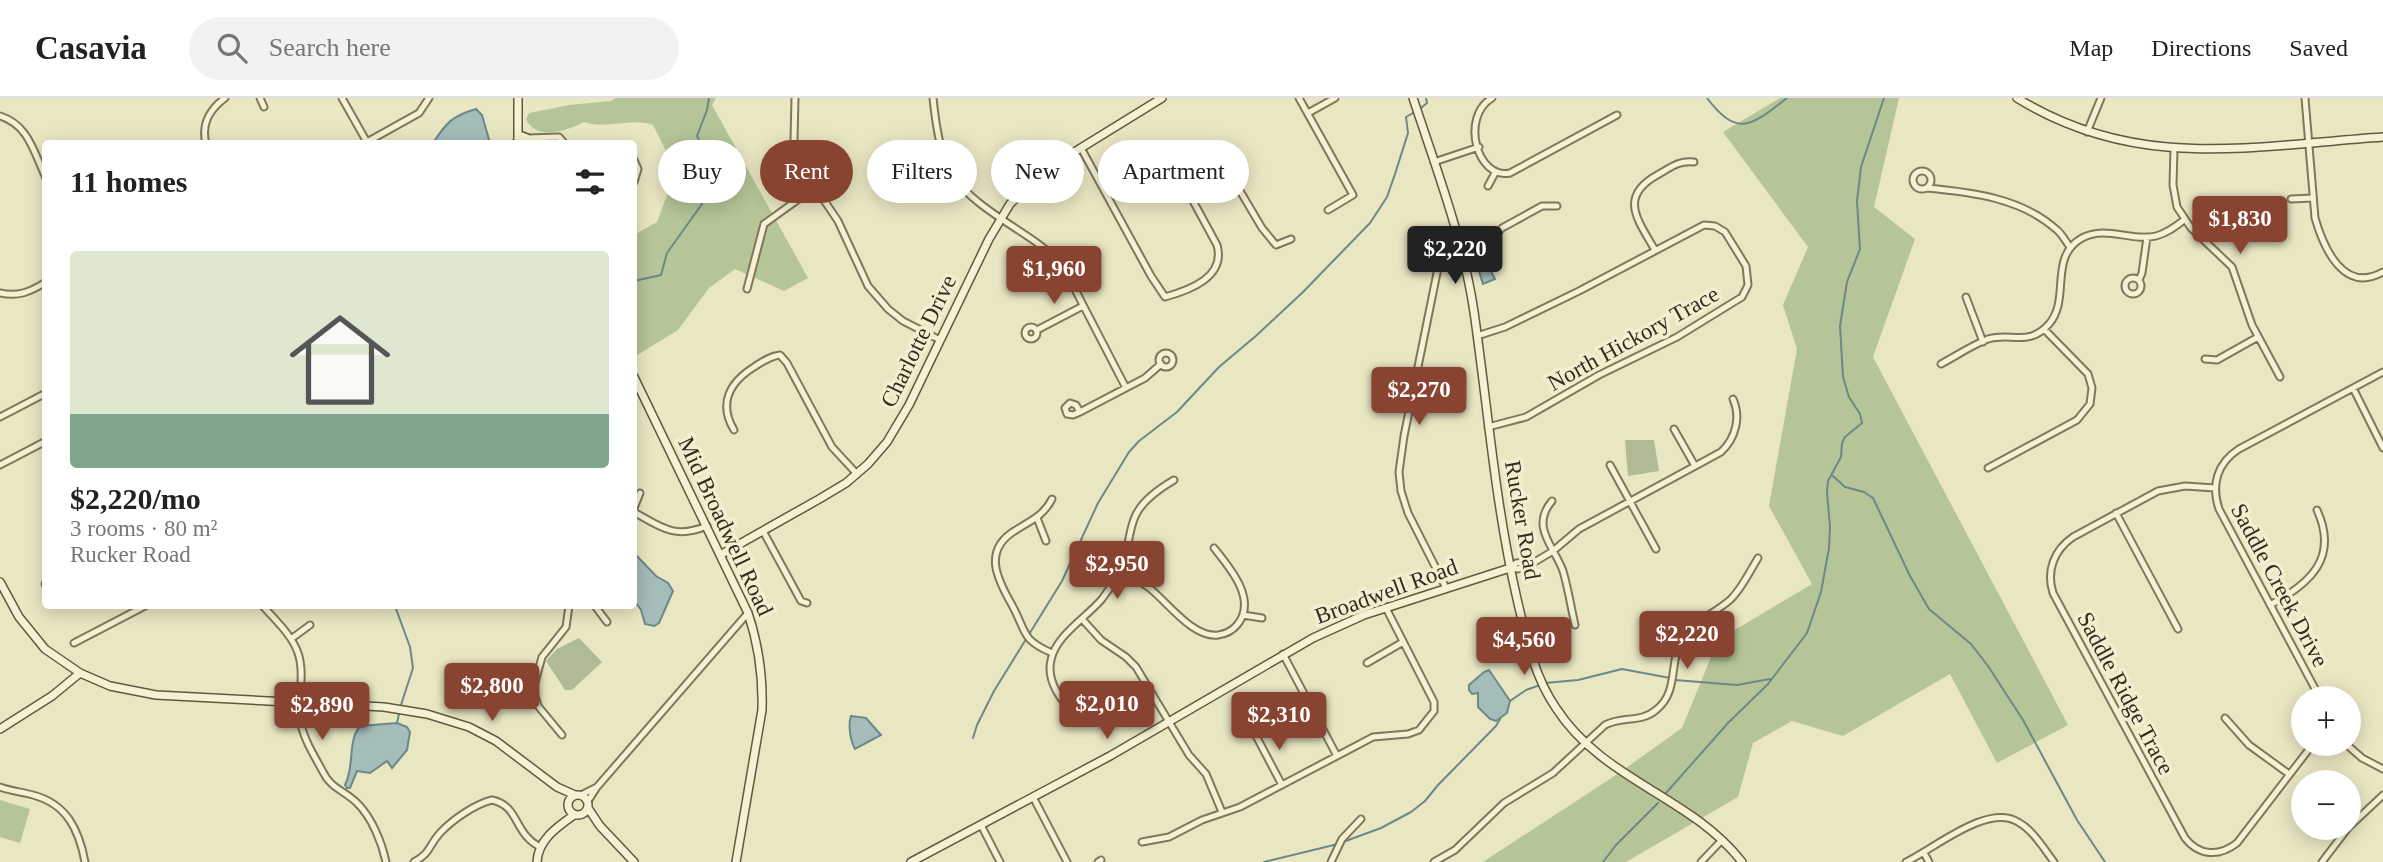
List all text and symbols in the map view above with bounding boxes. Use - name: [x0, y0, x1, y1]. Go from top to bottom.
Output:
- search box: [189, 17, 679, 80]
- icon: search: [213, 29, 251, 67]
- text: Casavia: [35, 30, 147, 66]
- text: Search here: [269, 33, 391, 62]
- text: Map: [2069, 35, 2113, 61]
- text: Directions: [2151, 35, 2251, 61]
- text: Saved: [2289, 35, 2348, 61]
- chip: Buy: [658, 140, 746, 203]
- chip: Rent: [760, 140, 853, 203]
- chip: Filters: [867, 140, 977, 203]
- chip: New: [991, 140, 1084, 203]
- chip: Apartment: [1098, 140, 1249, 203]
- icon: filters: [571, 163, 609, 201]
- text: 11 homes: [70, 165, 188, 198]
- pin: $1,830: [2183, 197, 2297, 256]
- text: $1,830: [2208, 206, 2272, 231]
- pin: $2,220: [1398, 226, 1512, 286]
- text: $2,220: [1423, 236, 1487, 261]
- pin: $1,960: [997, 246, 1111, 306]
- text: $1,960: [1022, 256, 1086, 281]
- street label: Charlotte Drive: [876, 271, 961, 411]
- street label: North Hickory Trace: [1543, 281, 1723, 396]
- icon: home: [277, 297, 403, 423]
- pin: $2,270: [1362, 368, 1476, 427]
- text: $2,270: [1387, 377, 1451, 402]
- street label: Mid Broadwell Road: [673, 433, 778, 620]
- street label: Rucker Road: [1500, 458, 1545, 582]
- text: $2,220/mo: [70, 482, 201, 515]
- street label: Saddle Creek Drive: [2226, 499, 2333, 671]
- text: 3 rooms · 80 m²: [70, 516, 217, 541]
- text: Rucker Road: [70, 542, 191, 567]
- pin: $2,950: [1060, 542, 1174, 601]
- text: $2,950: [1085, 551, 1149, 576]
- street label: Broadwell Road: [1311, 554, 1461, 629]
- street label: Saddle Ridge Trace: [2072, 608, 2179, 779]
- pin: $2,220: [1630, 612, 1744, 671]
- pin: $4,560: [1467, 618, 1581, 677]
- text: $2,220: [1655, 621, 1719, 646]
- text: $4,560: [1492, 627, 1556, 652]
- pin: $2,800: [435, 664, 549, 723]
- text: $2,800: [460, 673, 524, 698]
- pin: $2,890: [265, 682, 379, 742]
- pin: $2,010: [1050, 682, 1164, 741]
- map controls: [2291, 686, 2361, 840]
- button: +: [2291, 686, 2361, 756]
- text: $2,010: [1075, 691, 1139, 716]
- text: $2,890: [290, 692, 354, 717]
- pin: $2,310: [1222, 692, 1336, 752]
- text: $2,310: [1247, 702, 1311, 727]
- button: −: [2291, 770, 2361, 840]

